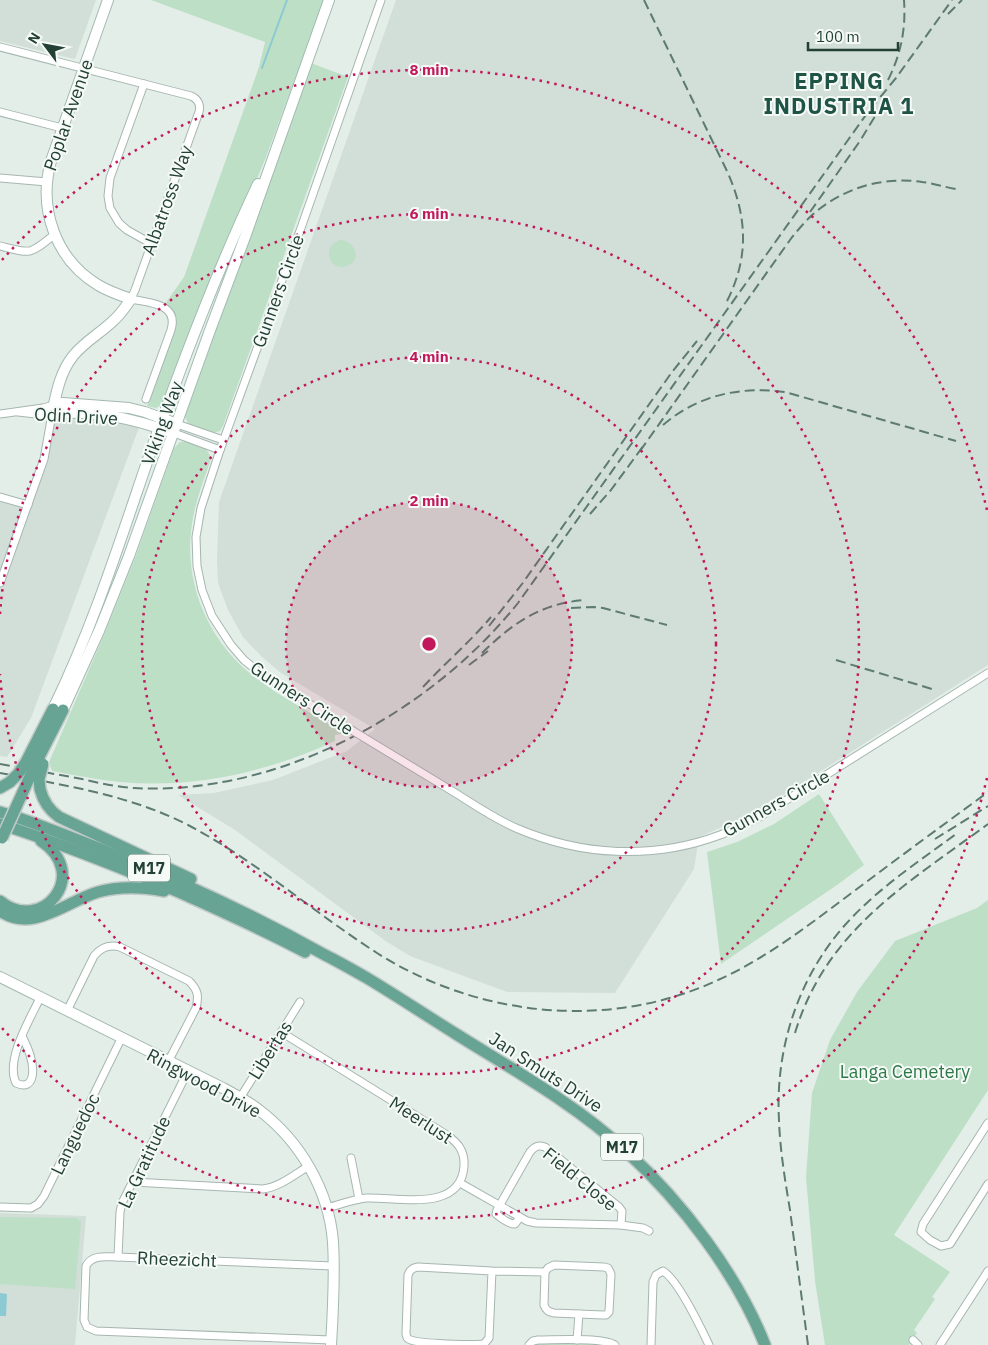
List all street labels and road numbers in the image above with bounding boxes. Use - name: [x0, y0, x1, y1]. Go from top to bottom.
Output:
- street label: Poplar Avenue: [38, 56, 98, 174]
- street label: Albatross Way: [136, 142, 198, 258]
- street label: Gunners Circle: [247, 231, 309, 351]
- street label: Viking Way: [136, 378, 188, 468]
- street label: Odin Drive: [33, 402, 119, 430]
- street label: Gunners Circle: [246, 656, 358, 740]
- street label: Gunners Circle: [719, 764, 834, 842]
- road number: M17: [128, 854, 170, 881]
- street label: Libertas: [243, 1016, 297, 1084]
- street label: Jan Smuts Drive: [485, 1027, 607, 1117]
- street label: Ringwood Drive: [143, 1043, 265, 1123]
- street label: Languedoc: [45, 1089, 105, 1179]
- street label: Meerlust: [385, 1091, 457, 1149]
- street label: La Gratitude: [113, 1112, 175, 1212]
- road number: M17: [601, 1134, 643, 1160]
- street label: Field Close: [538, 1142, 622, 1216]
- street label: Rheezicht: [137, 1246, 217, 1272]

